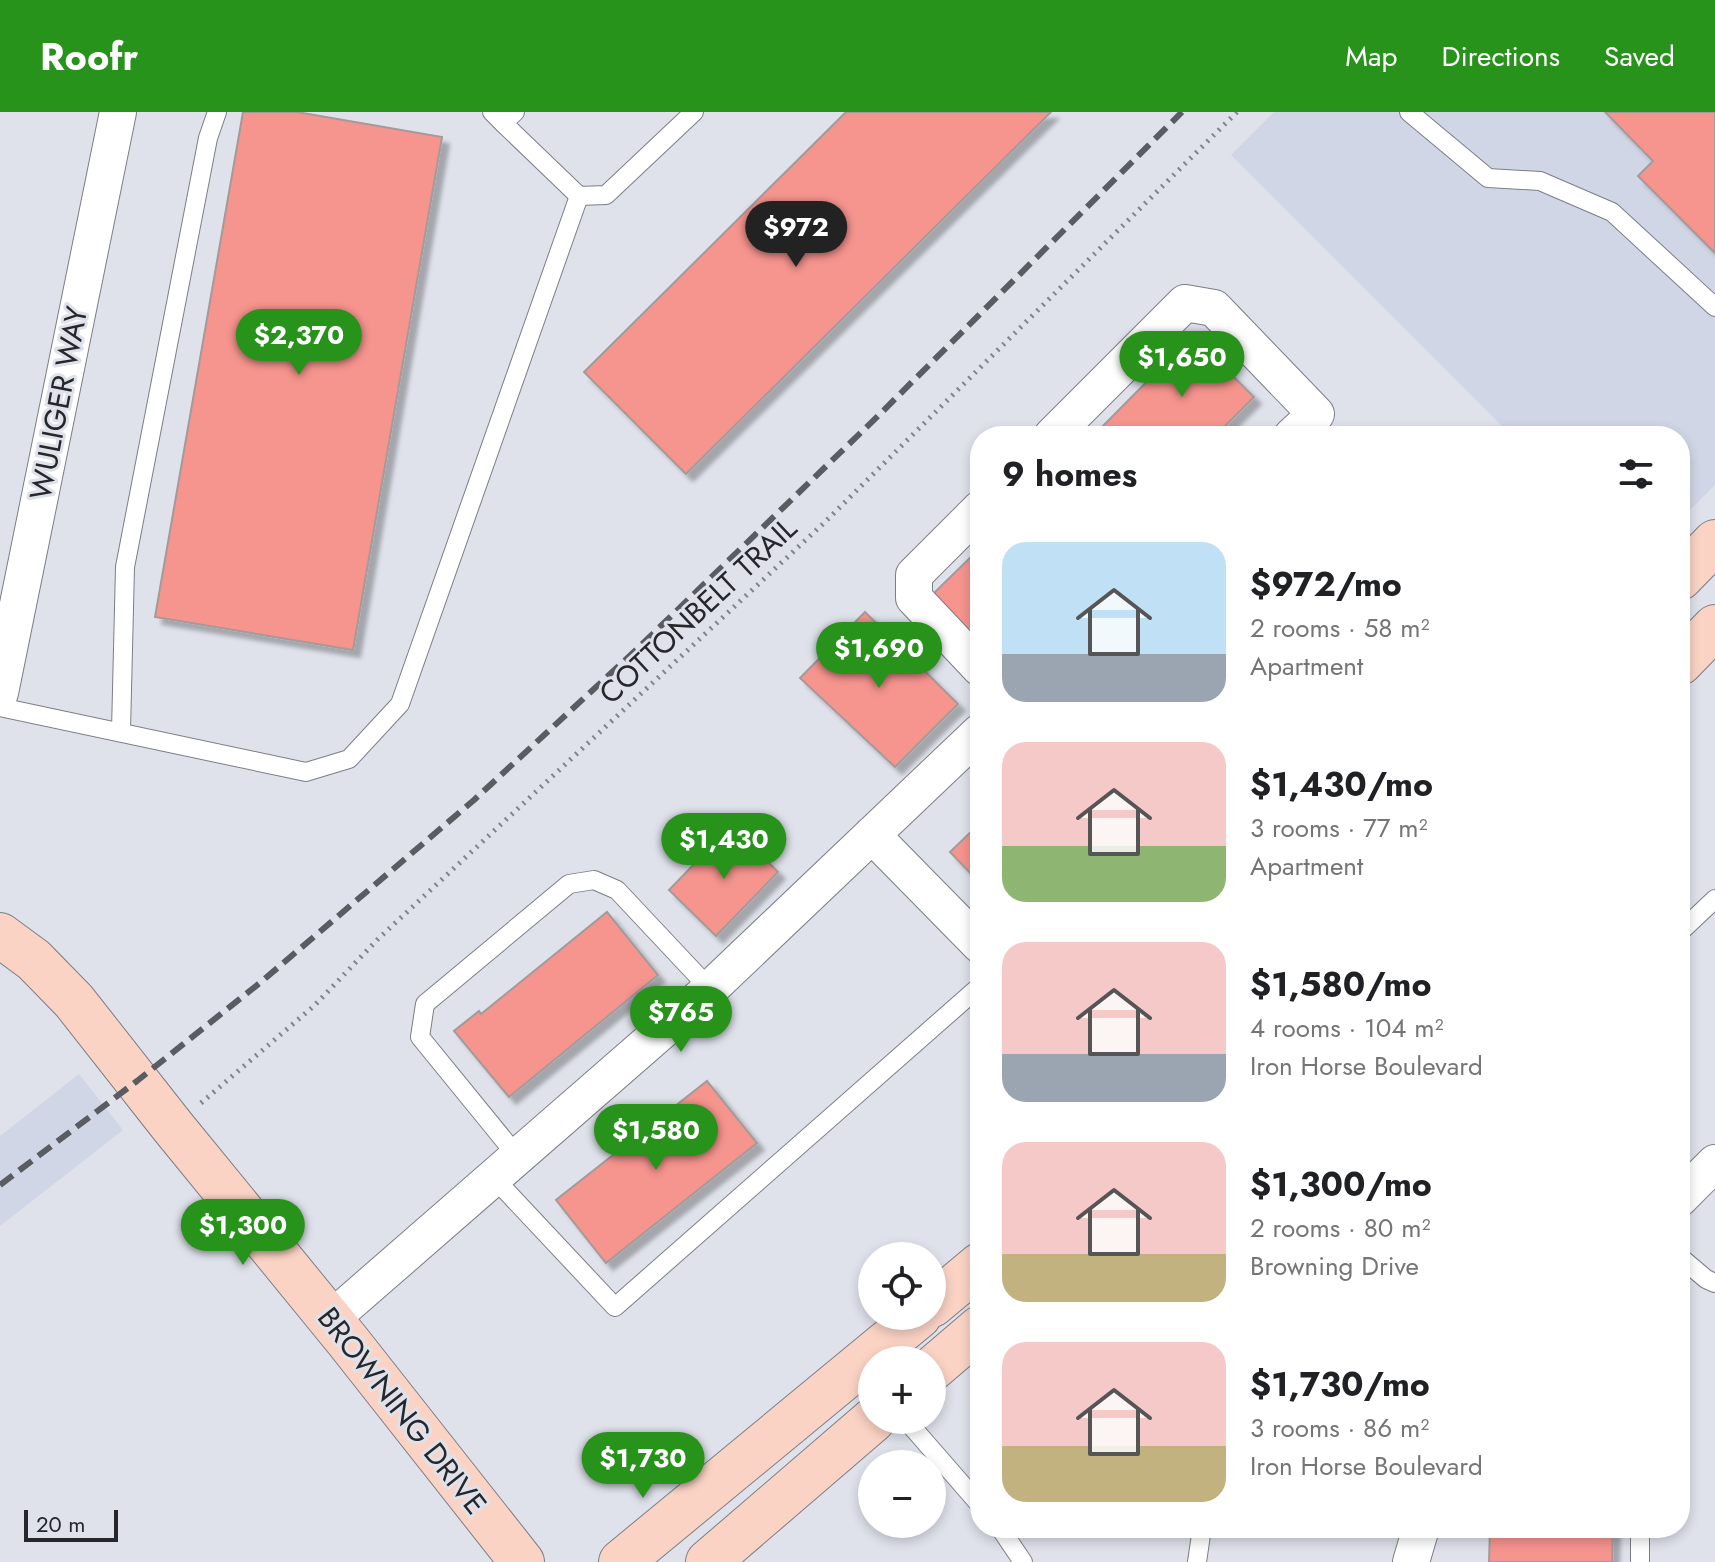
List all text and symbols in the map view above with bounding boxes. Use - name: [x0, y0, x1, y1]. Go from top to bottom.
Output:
- text: Roofr: [40, 29, 138, 84]
- text: Map: [1345, 36, 1397, 77]
- text: Directions: [1441, 36, 1560, 77]
- text: Saved: [1604, 36, 1675, 77]
- pin: $972: [749, 201, 843, 269]
- text: $972: [763, 208, 829, 246]
- street label: WULIGER WAY: [19, 302, 98, 503]
- pin: $2,370: [234, 309, 364, 377]
- text: $2,370: [254, 316, 344, 354]
- pin: $1,650: [1117, 331, 1247, 399]
- text: $1,650: [1137, 338, 1227, 376]
- text: 9 homes: [1002, 450, 1137, 499]
- icon: filters: [1614, 452, 1658, 496]
- street label: COTTONBELT TRAIL: [589, 507, 807, 714]
- text: $972/mo: [1250, 560, 1402, 609]
- icon: home: [1066, 574, 1162, 670]
- text: 2 rooms · 58 m²: [1250, 609, 1430, 647]
- pin: $1,690: [814, 622, 944, 690]
- text: $1,690: [834, 629, 924, 667]
- text: Apartment: [1250, 647, 1363, 685]
- text: $1,430/mo: [1250, 760, 1433, 809]
- icon: home: [1066, 774, 1162, 870]
- text: 3 rooms · 77 m²: [1250, 809, 1427, 847]
- pin: $1,430: [659, 813, 789, 881]
- text: $1,430: [679, 820, 769, 858]
- text: Apartment: [1250, 847, 1363, 885]
- text: $1,580/mo: [1250, 960, 1431, 1009]
- icon: home: [1066, 974, 1162, 1070]
- pin: $765: [634, 986, 728, 1054]
- text: $765: [648, 993, 714, 1031]
- text: 4 rooms · 104 m²: [1250, 1009, 1444, 1047]
- text: Iron Horse Boulevard: [1250, 1047, 1483, 1085]
- pin: $1,580: [591, 1104, 721, 1172]
- text: $1,580: [612, 1111, 700, 1149]
- text: $1,300/mo: [1250, 1160, 1432, 1209]
- icon: home: [1066, 1174, 1162, 1270]
- pin: $1,300: [178, 1199, 308, 1267]
- text: $1,300: [199, 1206, 287, 1244]
- text: 2 rooms · 80 m²: [1250, 1209, 1431, 1247]
- map controls: [858, 1242, 946, 1538]
- button: locate: [858, 1242, 946, 1330]
- text: Browning Drive: [1250, 1247, 1419, 1285]
- street label: BROWNING DRIVE: [308, 1298, 497, 1524]
- button: +: [858, 1346, 946, 1434]
- text: $1,730/mo: [1250, 1360, 1430, 1409]
- icon: home: [1066, 1374, 1162, 1470]
- text: 3 rooms · 86 m²: [1250, 1409, 1429, 1447]
- pin: $1,730: [578, 1432, 708, 1500]
- text: $1,730: [600, 1439, 686, 1477]
- text: Iron Horse Boulevard: [1250, 1447, 1483, 1485]
- button: −: [858, 1450, 946, 1538]
- scale bar: [24, 1506, 118, 1542]
- text: 20 m: [36, 1508, 85, 1540]

